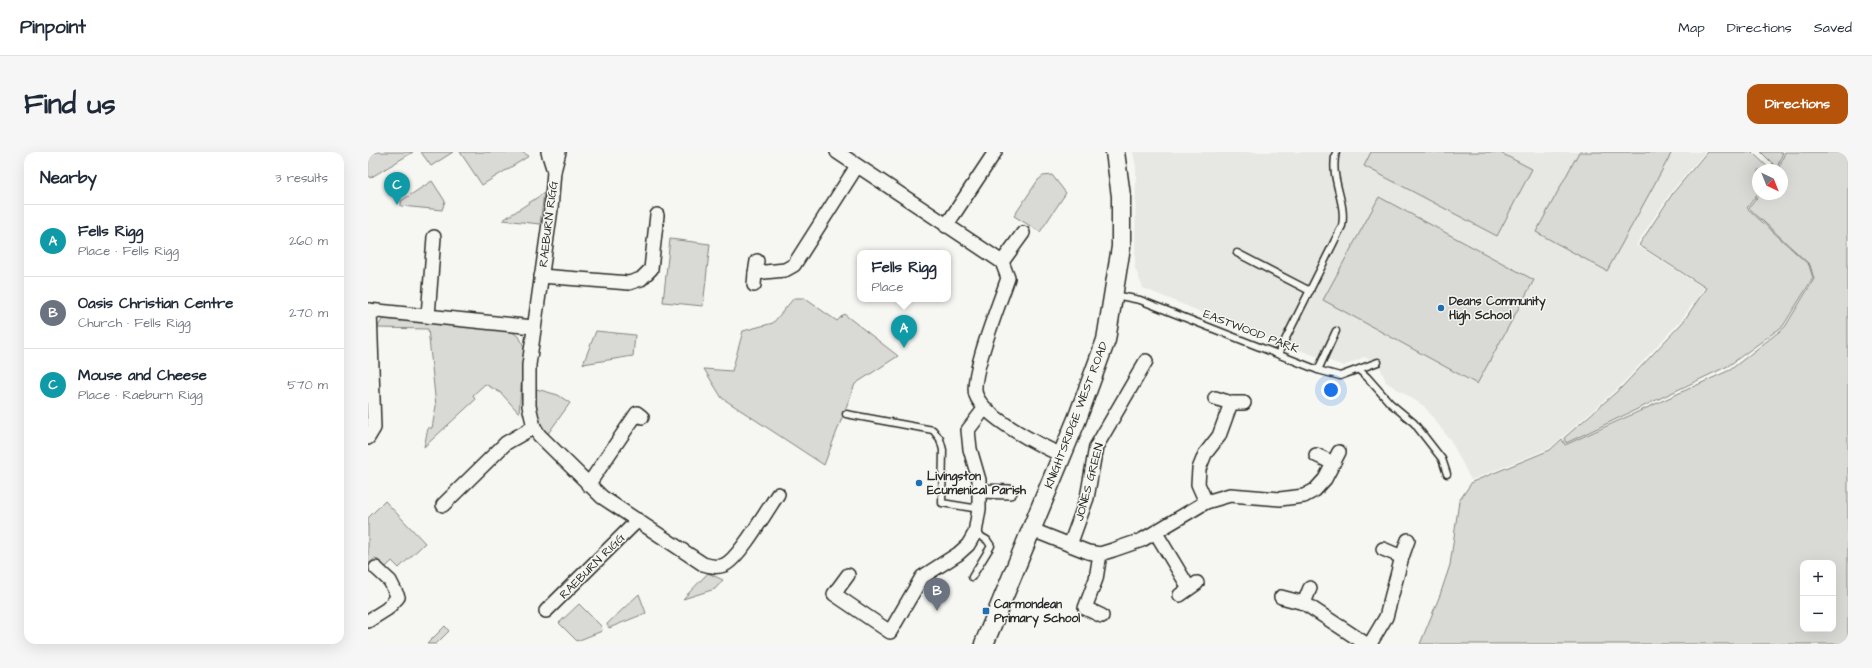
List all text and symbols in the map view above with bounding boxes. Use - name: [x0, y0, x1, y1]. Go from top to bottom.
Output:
- text: Pinpoint: [20, 14, 86, 41]
- text: Map: [1678, 18, 1705, 38]
- text: Directions: [1727, 18, 1792, 38]
- text: Saved: [1814, 18, 1852, 38]
- button: Directions: [1747, 84, 1848, 124]
- text: Find us: [24, 85, 115, 124]
- north arrow: [1752, 164, 1788, 200]
- text: Nearby: [40, 166, 97, 190]
- text: 3 results: [275, 169, 328, 187]
- pin: C: [384, 172, 410, 205]
- street label: RAEBURN RIGG: [535, 179, 562, 268]
- text: Fells Rigg: [78, 221, 143, 242]
- text: A: [49, 232, 57, 250]
- text: 260 m: [289, 232, 328, 250]
- text: Place · Fells Rigg: [78, 242, 179, 260]
- popup: [857, 250, 951, 302]
- text: Fells Rigg: [871, 257, 937, 278]
- text: Place: [871, 278, 904, 296]
- text: Oasis Christian Centre: [78, 293, 233, 314]
- place label: Deans Community High School: [1449, 293, 1546, 326]
- marker: Deans Community High School: [1436, 303, 1446, 313]
- text: B: [48, 304, 58, 322]
- text: 270 m: [289, 304, 328, 322]
- street label: EASTWOOD PARK: [1201, 305, 1302, 358]
- text: Church · Fells Rigg: [78, 314, 191, 332]
- pin: A: [891, 315, 917, 348]
- street label: KNIGHTSRIDGE WEST ROAD: [1041, 339, 1112, 491]
- text: Mouse and Cheese: [78, 365, 207, 386]
- text: C: [48, 376, 58, 394]
- text: 570 m: [287, 376, 328, 394]
- your location: [1321, 380, 1341, 400]
- text: Place · Raeburn Rigg: [78, 386, 203, 404]
- street label: JONES GREEN: [1071, 441, 1108, 523]
- place label: Livingston Ecumenical Parish: [927, 468, 1027, 499]
- marker: Livingston Ecumenical Parish: [914, 478, 924, 488]
- street label: RAEBURN RIGG: [556, 529, 629, 603]
- map controls: [1800, 560, 1836, 632]
- button: +: [1800, 560, 1836, 596]
- pin: B: [924, 578, 950, 611]
- place label: Carmondean Primary School: [994, 596, 1080, 628]
- button: −: [1800, 596, 1836, 632]
- marker: Carmondean Primary School: [981, 606, 991, 616]

